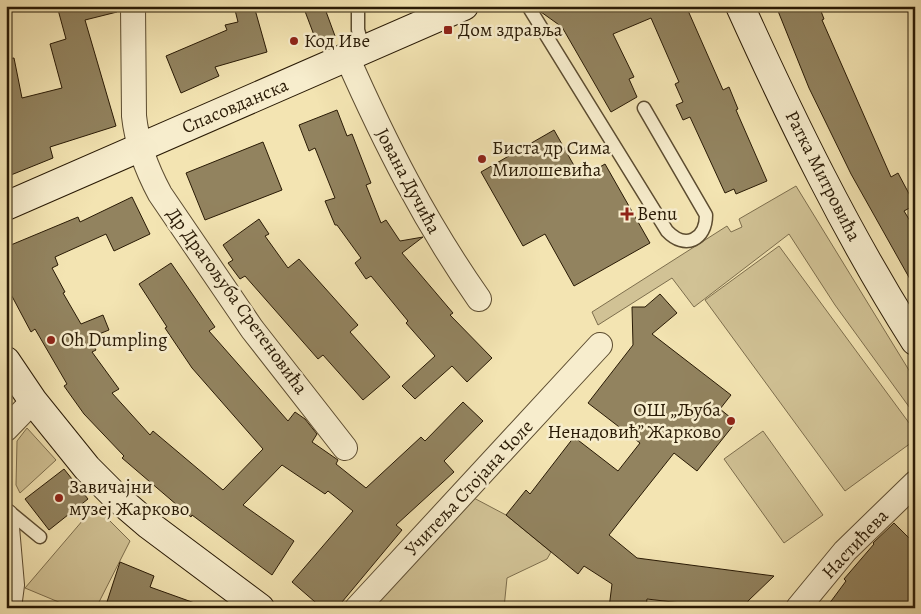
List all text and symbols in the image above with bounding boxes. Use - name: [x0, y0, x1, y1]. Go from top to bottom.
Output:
- place label: Дом здравља: [458, 17, 563, 43]
- marker: Дом здравља: [442, 24, 454, 36]
- place label: Код Иве: [304, 28, 370, 54]
- marker: Код Иве: [288, 35, 300, 47]
- street label: Спасовданска: [178, 72, 292, 140]
- street label: Ратка Митровића: [779, 106, 867, 246]
- street label: Јована Дучића: [369, 124, 447, 239]
- place label: Биста др Сима Милошевића: [492, 135, 611, 183]
- marker: Биста др Сима Милошевића: [476, 153, 488, 165]
- place label: Benu: [637, 201, 678, 227]
- street label: Др Драгољуба Сретеновића: [160, 202, 314, 400]
- marker: Benu: [621, 208, 633, 220]
- place label: Oh Dumpling: [61, 327, 168, 353]
- marker: Oh Dumpling: [45, 334, 57, 346]
- place label: ОШ „Љуба Ненадовић” Жарково: [547, 397, 721, 445]
- street label: Учитеља Стојана Чоле: [399, 414, 539, 562]
- marker: ОШ „Љуба Ненадовић” Жарково: [725, 415, 737, 427]
- place label: Завичајни музеј Жарково: [69, 474, 189, 522]
- marker: Завичајни музеј Жарково: [53, 492, 65, 504]
- street label: Настићева: [816, 503, 894, 585]

